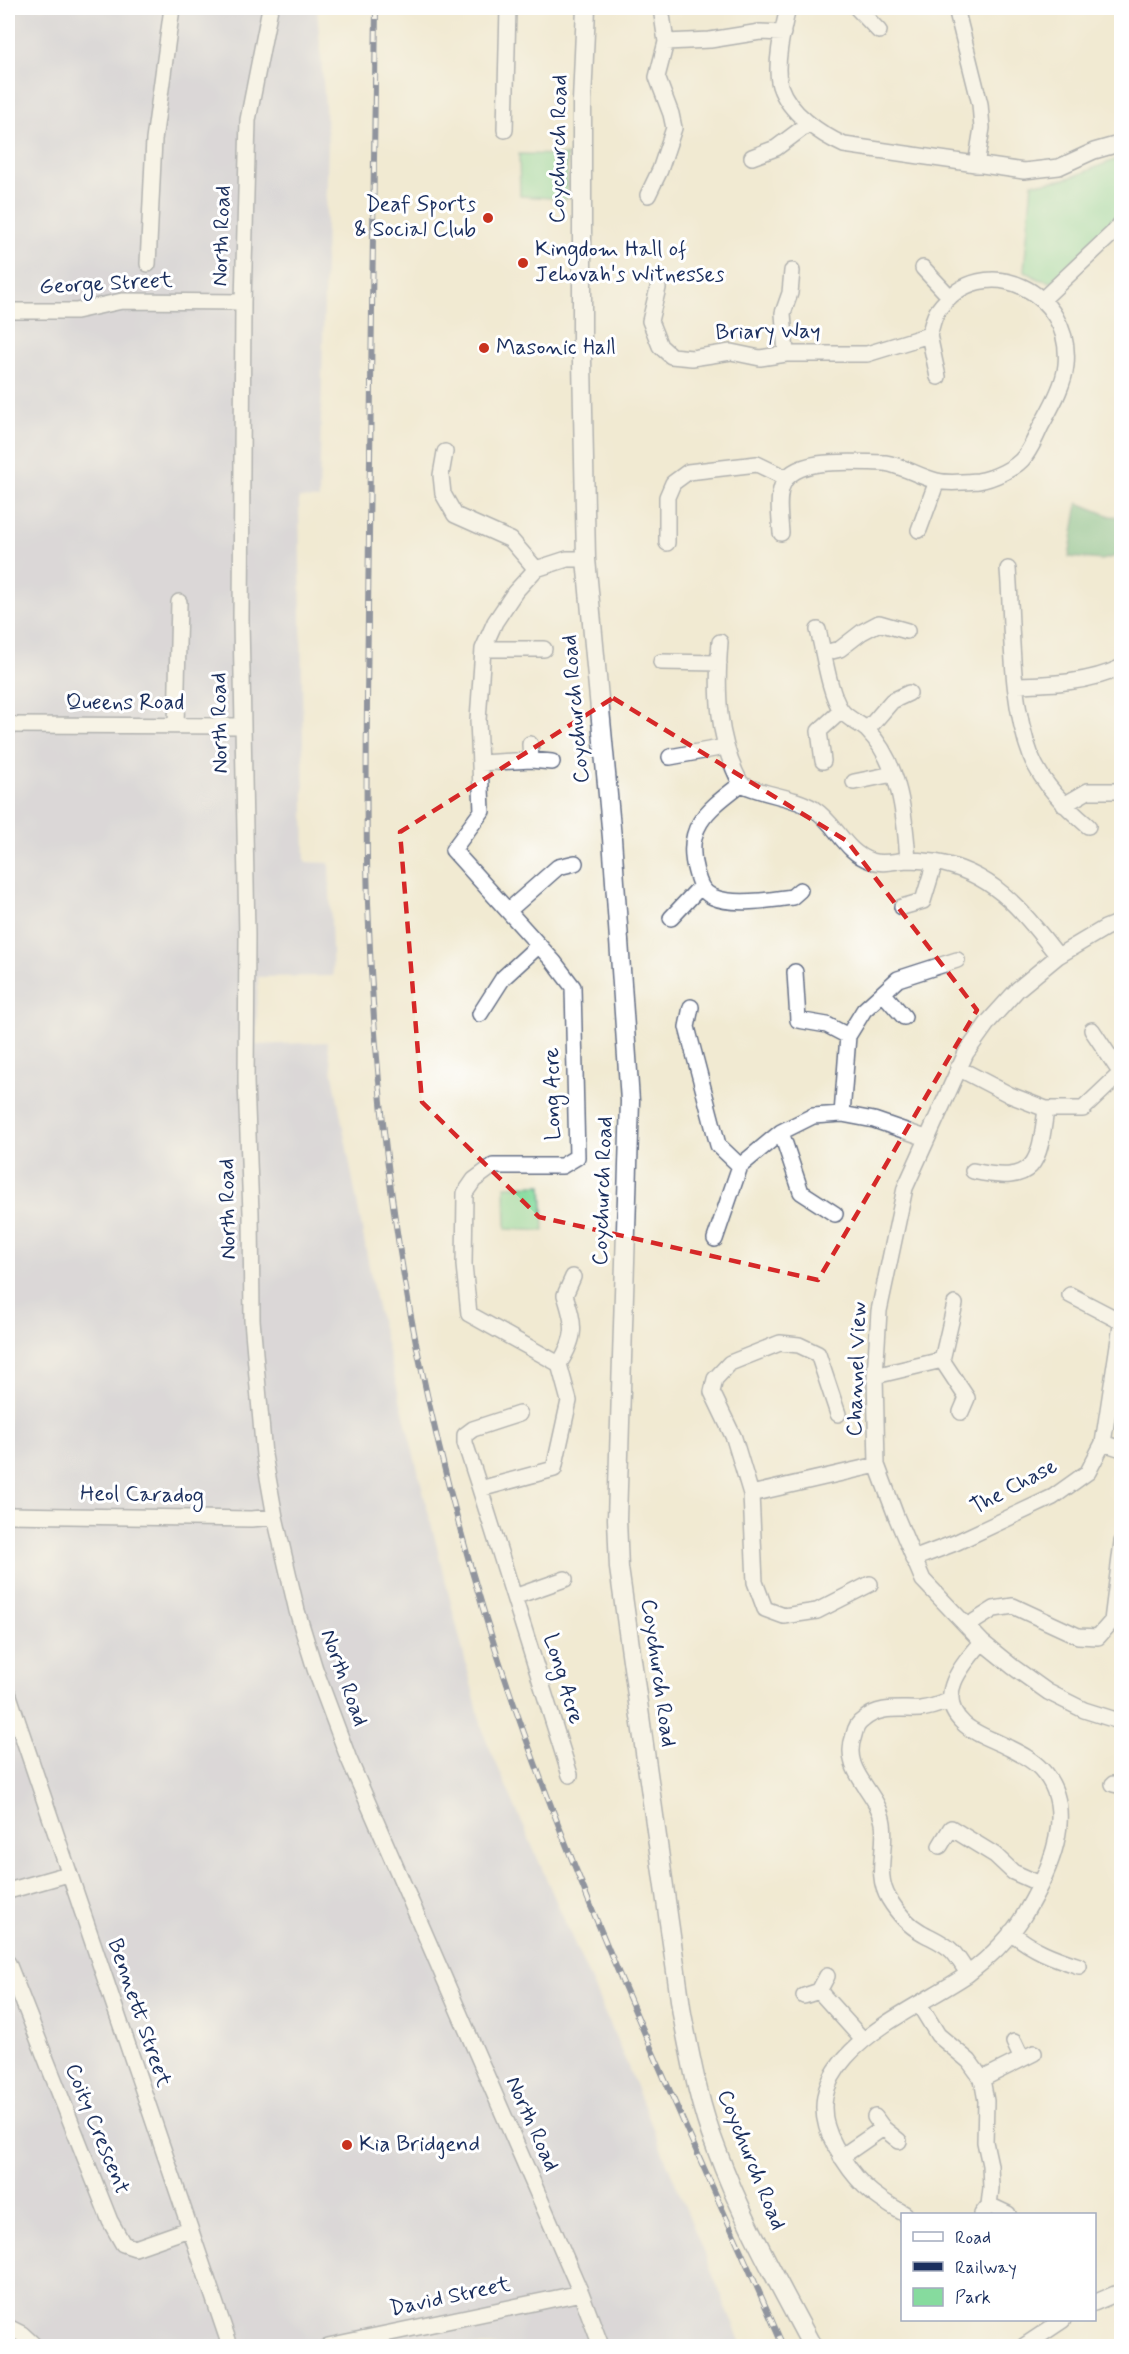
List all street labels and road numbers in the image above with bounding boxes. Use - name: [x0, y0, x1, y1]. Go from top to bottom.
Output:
- street label: Coychurch Road: [544, 74, 574, 224]
- street label: North Road: [206, 185, 238, 287]
- street label: George Street: [39, 267, 174, 304]
- street label: Briary Way: [715, 317, 821, 347]
- street label: Coychurch Road: [556, 634, 596, 784]
- street label: North Road: [205, 672, 235, 774]
- street label: Queens Road: [66, 689, 184, 717]
- street label: Long Acre: [538, 1047, 571, 1141]
- street label: Coychurch Road: [586, 1116, 620, 1266]
- street label: North Road: [213, 1158, 243, 1260]
- street label: Channel View: [841, 1301, 873, 1437]
- street label: The Chase: [966, 1452, 1062, 1522]
- street label: Heol Caradog: [80, 1480, 204, 1513]
- street label: Coychurch Road: [634, 1597, 682, 1749]
- street label: North Road: [314, 1626, 374, 1730]
- street label: Long Acre: [533, 1630, 590, 1728]
- street label: Bennett Street: [101, 1935, 178, 2091]
- street label: Coity Crescent: [58, 2059, 136, 2199]
- street label: North Road: [499, 2072, 565, 2176]
- street label: Coychurch Road: [710, 2086, 792, 2234]
- street label: David Street: [387, 2271, 513, 2323]

